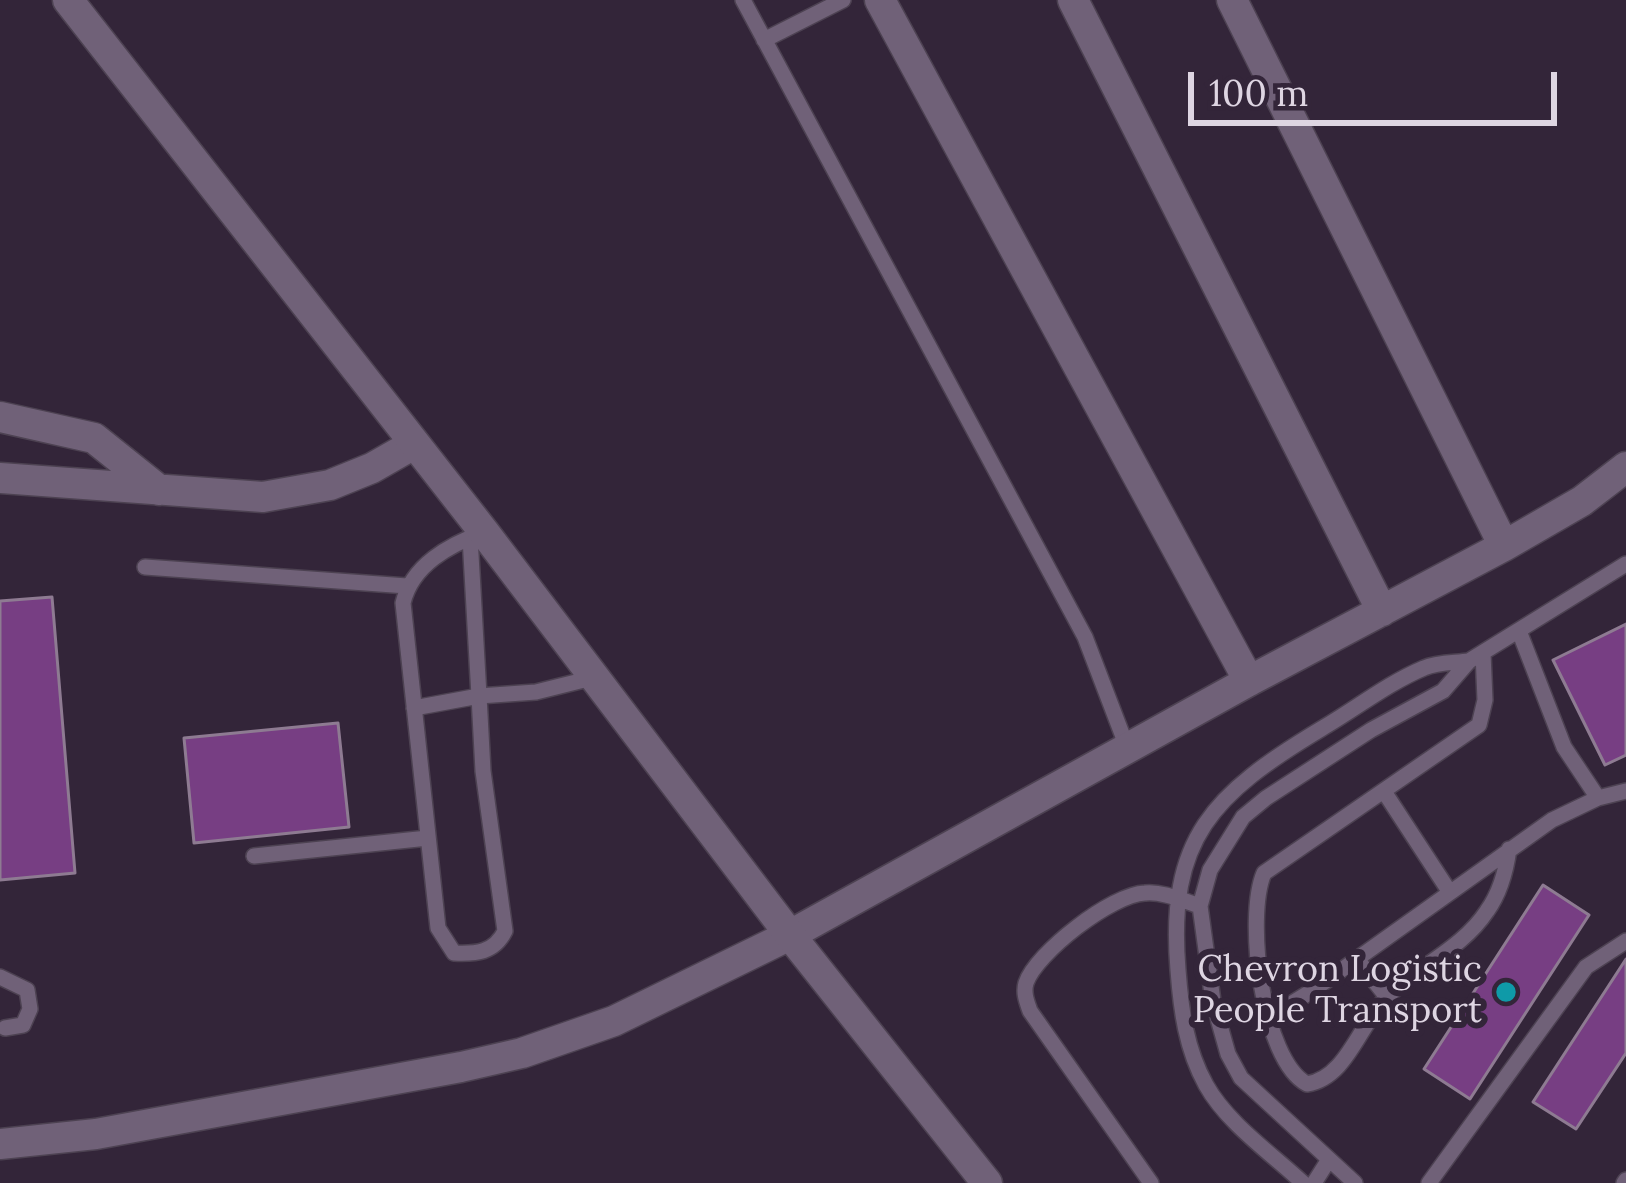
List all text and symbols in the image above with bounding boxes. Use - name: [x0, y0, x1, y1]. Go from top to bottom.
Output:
- scale bar: [1194, 48, 1563, 122]
- text: 100 m: [1209, 70, 1308, 116]
- place label: Chevron Logistic People Transport: [1193, 949, 1482, 1034]
- marker: Chevron Logistic People Transport: [1493, 979, 1519, 1005]

